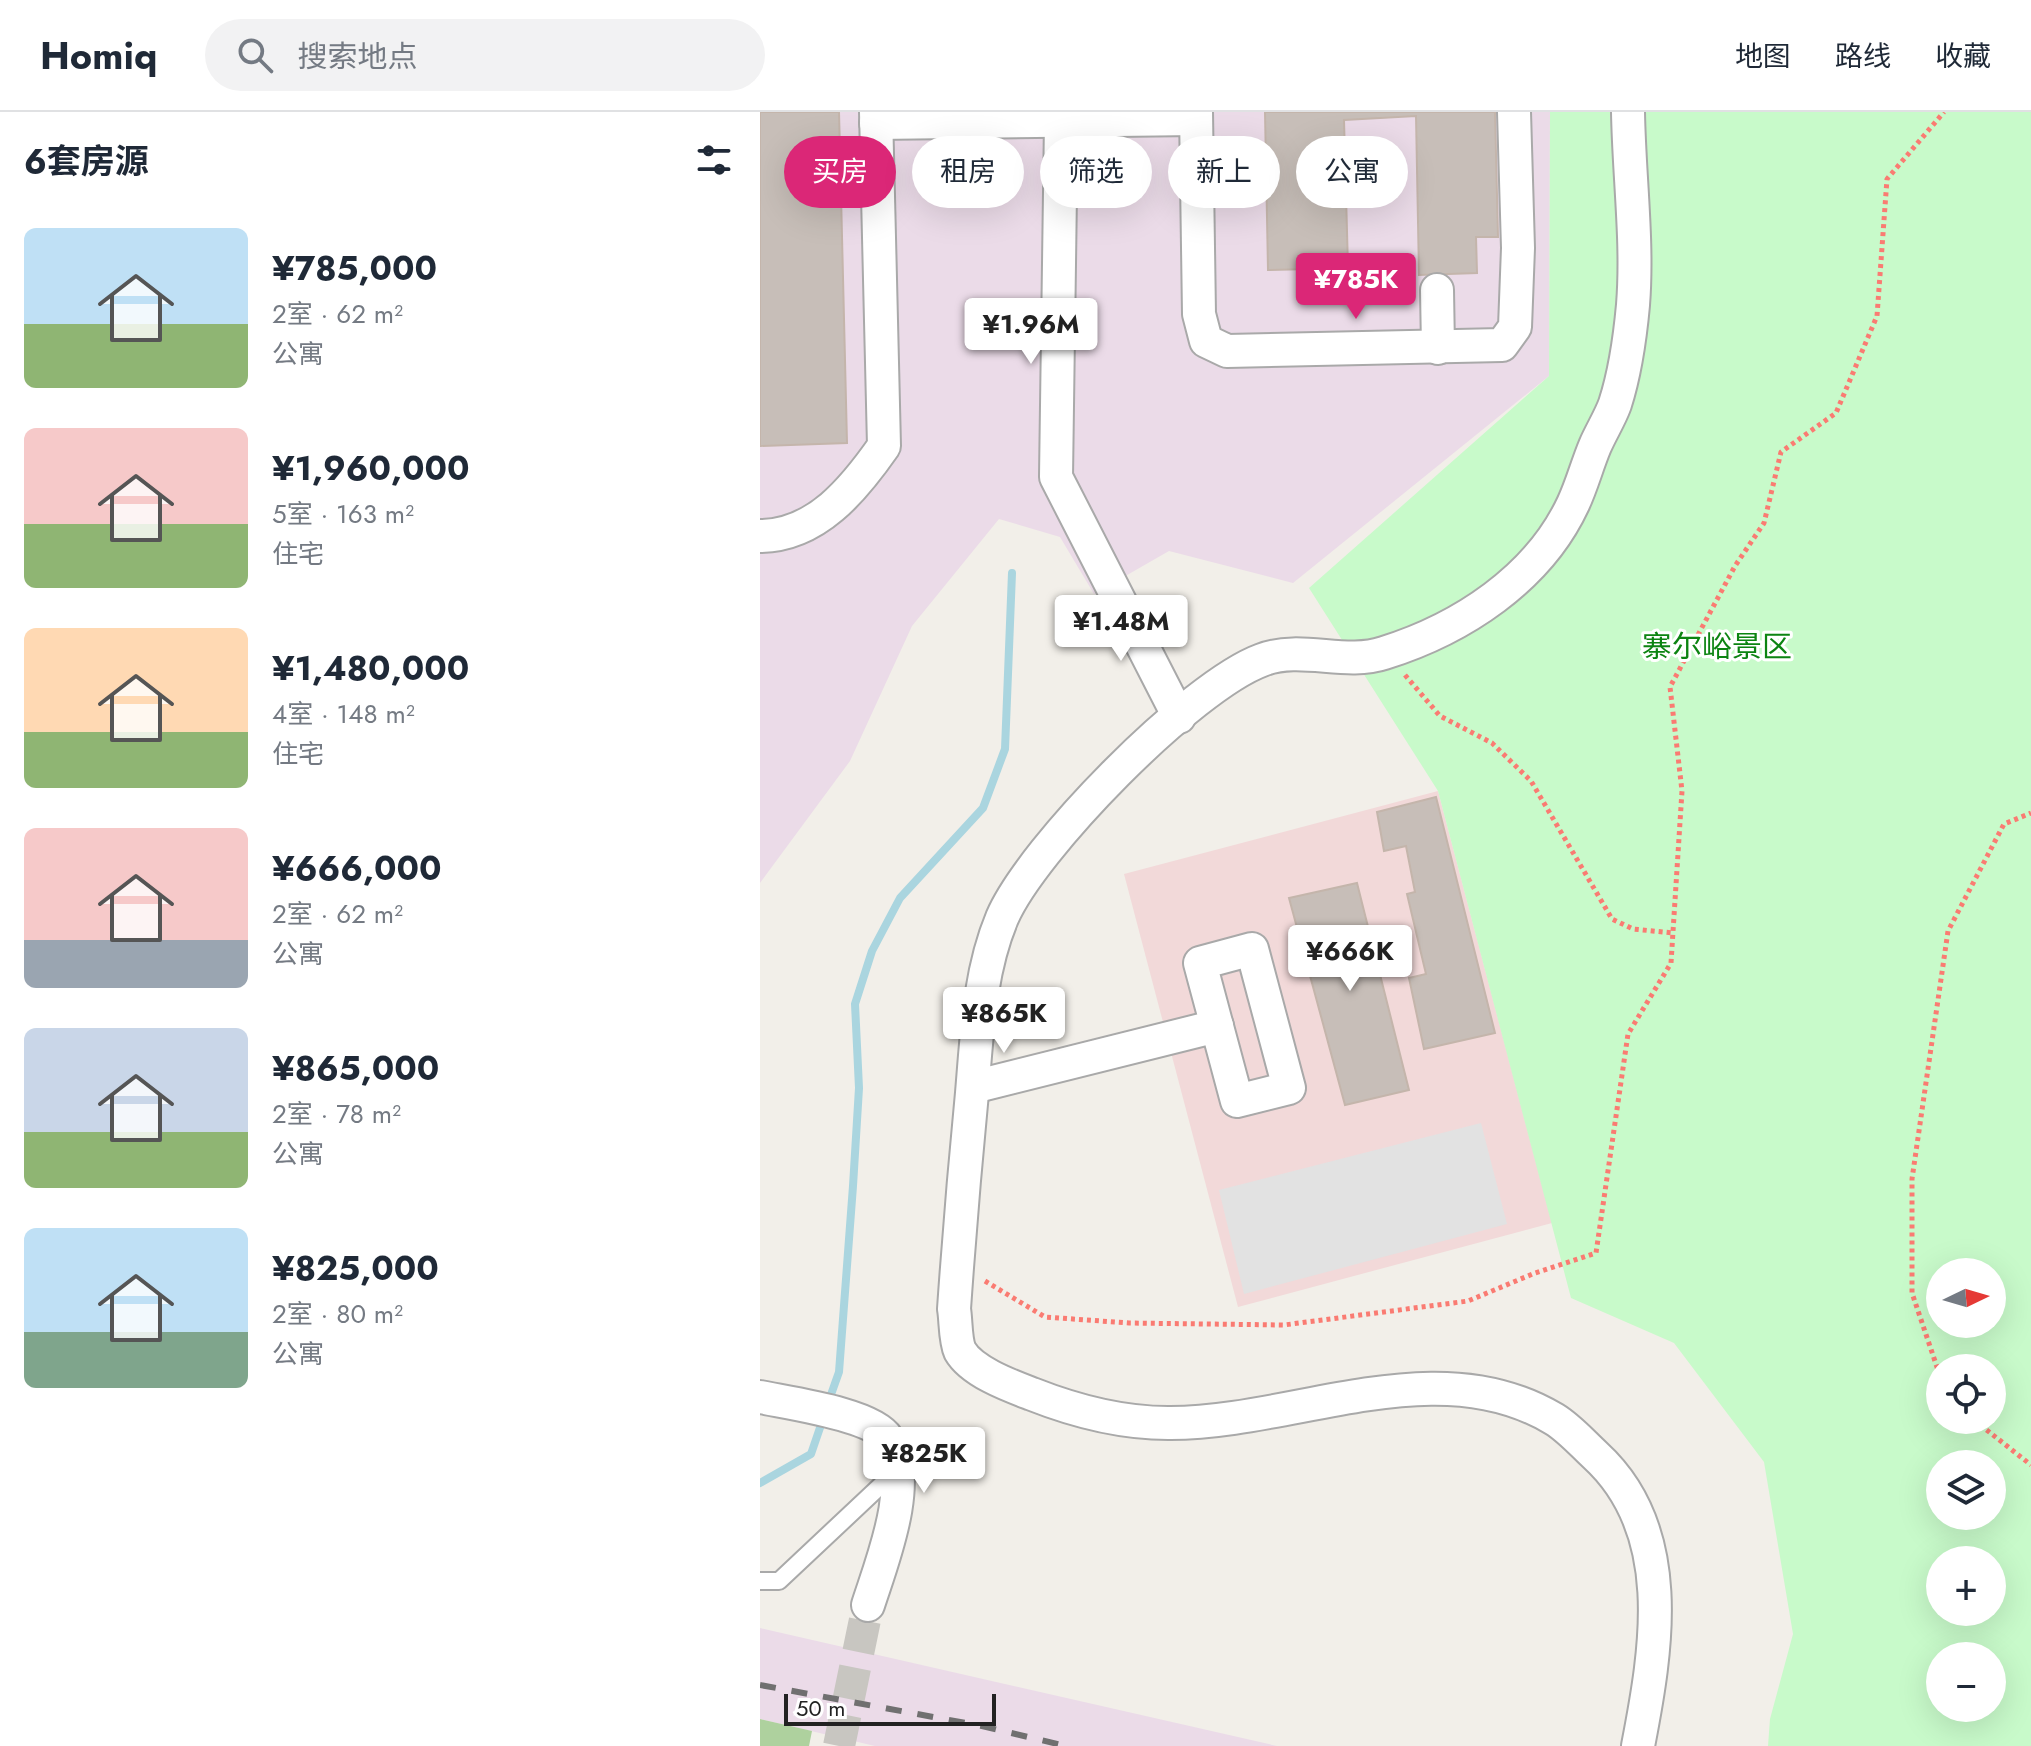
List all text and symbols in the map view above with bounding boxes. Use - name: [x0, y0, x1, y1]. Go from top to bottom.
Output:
- search box: [205, 19, 765, 91]
- text: Homiq: [40, 28, 157, 83]
- icon: search: [233, 33, 277, 77]
- text: 搜索地点: [297, 35, 417, 78]
- text: 地图: [1735, 36, 1791, 77]
- text: 路线: [1835, 36, 1891, 77]
- text: 收藏: [1935, 36, 1991, 77]
- chip: 买房: [784, 136, 896, 208]
- chip: 租房: [912, 136, 1024, 208]
- chip: 筛选: [1040, 136, 1152, 208]
- chip: 新上: [1168, 136, 1280, 208]
- chip: 公寓: [1296, 136, 1408, 208]
- text: 6套房源: [24, 137, 149, 186]
- icon: filters: [692, 138, 736, 182]
- text: ¥785,000: [272, 244, 437, 293]
- pin: ¥785K: [1300, 253, 1412, 321]
- icon: home: [88, 260, 184, 356]
- text: ¥785K: [1314, 260, 1398, 298]
- text: 2室 · 62 m²: [272, 295, 403, 333]
- pin: ¥1.96M: [966, 298, 1096, 366]
- text: ¥1.96M: [983, 305, 1079, 343]
- text: 公寓: [272, 335, 324, 373]
- text: ¥1,960,000: [272, 444, 470, 493]
- icon: home: [88, 460, 184, 556]
- text: 5室 · 163 m²: [272, 495, 414, 533]
- text: 住宅: [272, 535, 324, 573]
- pin: ¥1.48M: [1056, 595, 1186, 663]
- text: ¥1.48M: [1073, 602, 1169, 640]
- park label: 寨尔峪景区: [1642, 625, 1792, 668]
- text: ¥1,480,000: [272, 644, 469, 693]
- icon: home: [88, 660, 184, 756]
- text: 4室 · 148 m²: [272, 695, 415, 733]
- text: 住宅: [272, 735, 324, 773]
- text: ¥666,000: [272, 844, 442, 893]
- icon: home: [88, 860, 184, 956]
- text: 2室 · 62 m²: [272, 895, 403, 933]
- pin: ¥666K: [1294, 925, 1406, 993]
- text: ¥666K: [1306, 932, 1394, 970]
- text: 公寓: [272, 935, 324, 973]
- pin: ¥865K: [948, 987, 1060, 1055]
- text: ¥865K: [961, 994, 1047, 1032]
- text: ¥865,000: [272, 1044, 439, 1093]
- icon: home: [88, 1060, 184, 1156]
- text: 2室 · 78 m²: [272, 1095, 401, 1133]
- text: 公寓: [272, 1135, 324, 1173]
- text: ¥825,000: [272, 1244, 439, 1293]
- north arrow: [1926, 1258, 2006, 1338]
- map controls: [1926, 1258, 2006, 1722]
- icon: home: [88, 1260, 184, 1356]
- text: 2室 · 80 m²: [272, 1295, 403, 1333]
- text: 公寓: [272, 1335, 324, 1373]
- button: locate: [1926, 1354, 2006, 1434]
- pin: ¥825K: [868, 1427, 980, 1495]
- text: ¥825K: [881, 1434, 967, 1472]
- button: layers: [1926, 1450, 2006, 1530]
- button: +: [1926, 1546, 2006, 1626]
- button: −: [1926, 1642, 2006, 1722]
- scale bar: [784, 1690, 996, 1726]
- text: 50 m: [796, 1692, 845, 1724]

